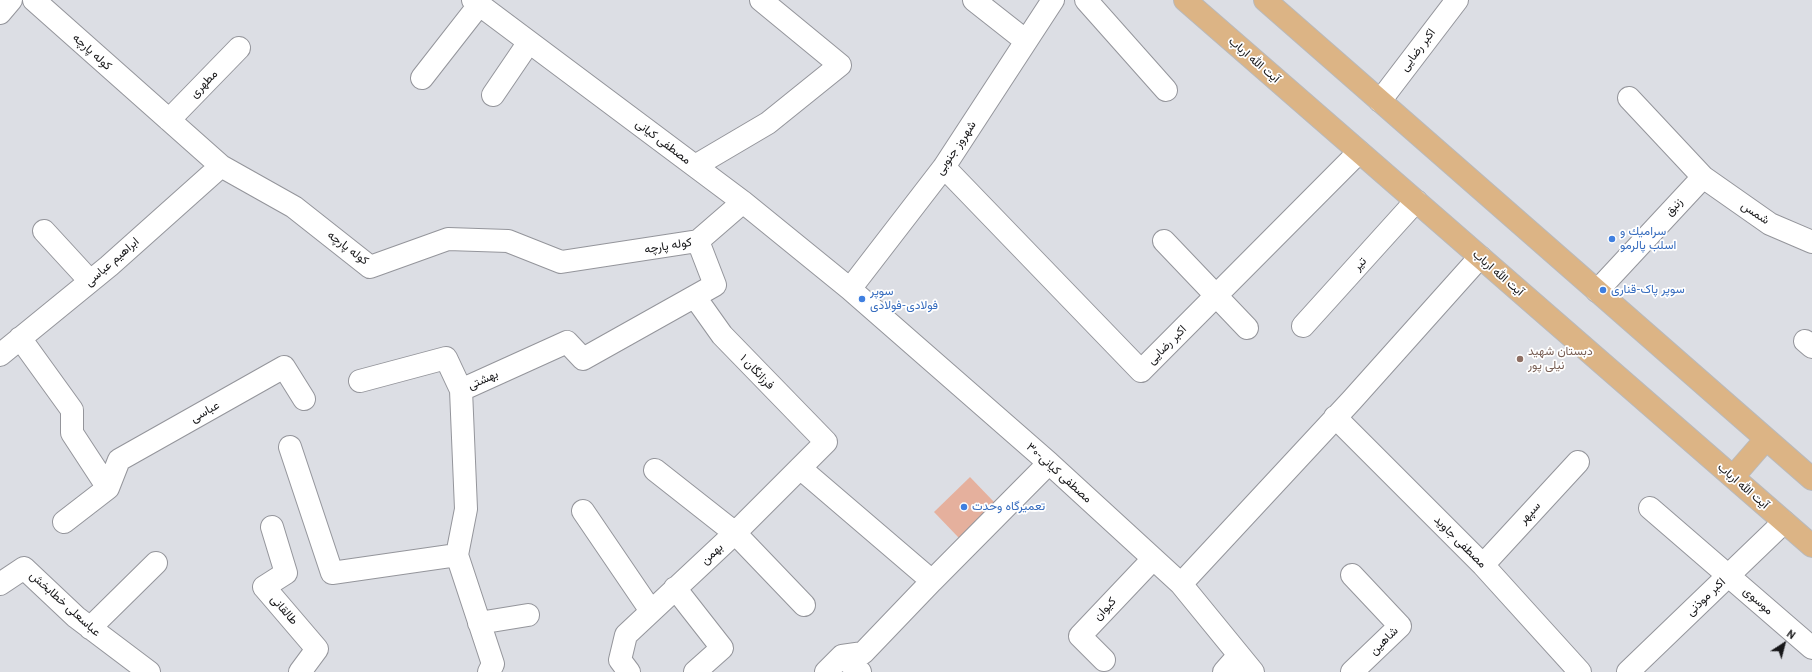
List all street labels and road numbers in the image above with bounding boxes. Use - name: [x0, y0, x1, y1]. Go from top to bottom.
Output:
- street label: اکبر رضایی: [1397, 26, 1439, 74]
- street label: کوله پارچه: [69, 31, 115, 73]
- street label: آیت الله ارباب: [1226, 34, 1282, 86]
- street label: مطهری: [187, 67, 221, 101]
- street label: مصطفی کیانی: [632, 116, 694, 168]
- street label: شهروز جنوبی: [933, 118, 979, 178]
- street label: زنبق: [1662, 195, 1686, 219]
- street label: شمس: [1738, 198, 1772, 228]
- street label: کوله پارچه: [325, 228, 371, 268]
- street label: ابراهیم عباسی: [82, 235, 142, 289]
- street label: کوله پارچه: [643, 235, 693, 257]
- street label: آیت الله ارباب: [1470, 247, 1526, 299]
- street label: تیر: [1350, 254, 1370, 274]
- street label: اکبر رضایی: [1144, 322, 1190, 368]
- street label: فرزانگان ۱: [737, 351, 777, 393]
- street label: بهشتی: [466, 367, 500, 393]
- street label: عباسی: [188, 398, 222, 426]
- street label: ۳۰-مصطفی کیانی: [1023, 440, 1095, 506]
- street label: آیت الله ارباب: [1715, 460, 1771, 512]
- street label: سپهر: [1516, 499, 1544, 527]
- street label: مصطفی جاوید: [1431, 513, 1489, 571]
- street label: بهمن: [698, 540, 726, 568]
- street label: عباسعلی خطابخش: [27, 568, 103, 640]
- street label: اکبر موذنی: [1683, 575, 1729, 619]
- street label: موسوی: [1740, 584, 1776, 618]
- street label: طالقانی: [267, 592, 301, 628]
- street label: کیوان: [1091, 594, 1119, 624]
- street label: شاهین: [1367, 624, 1401, 658]

